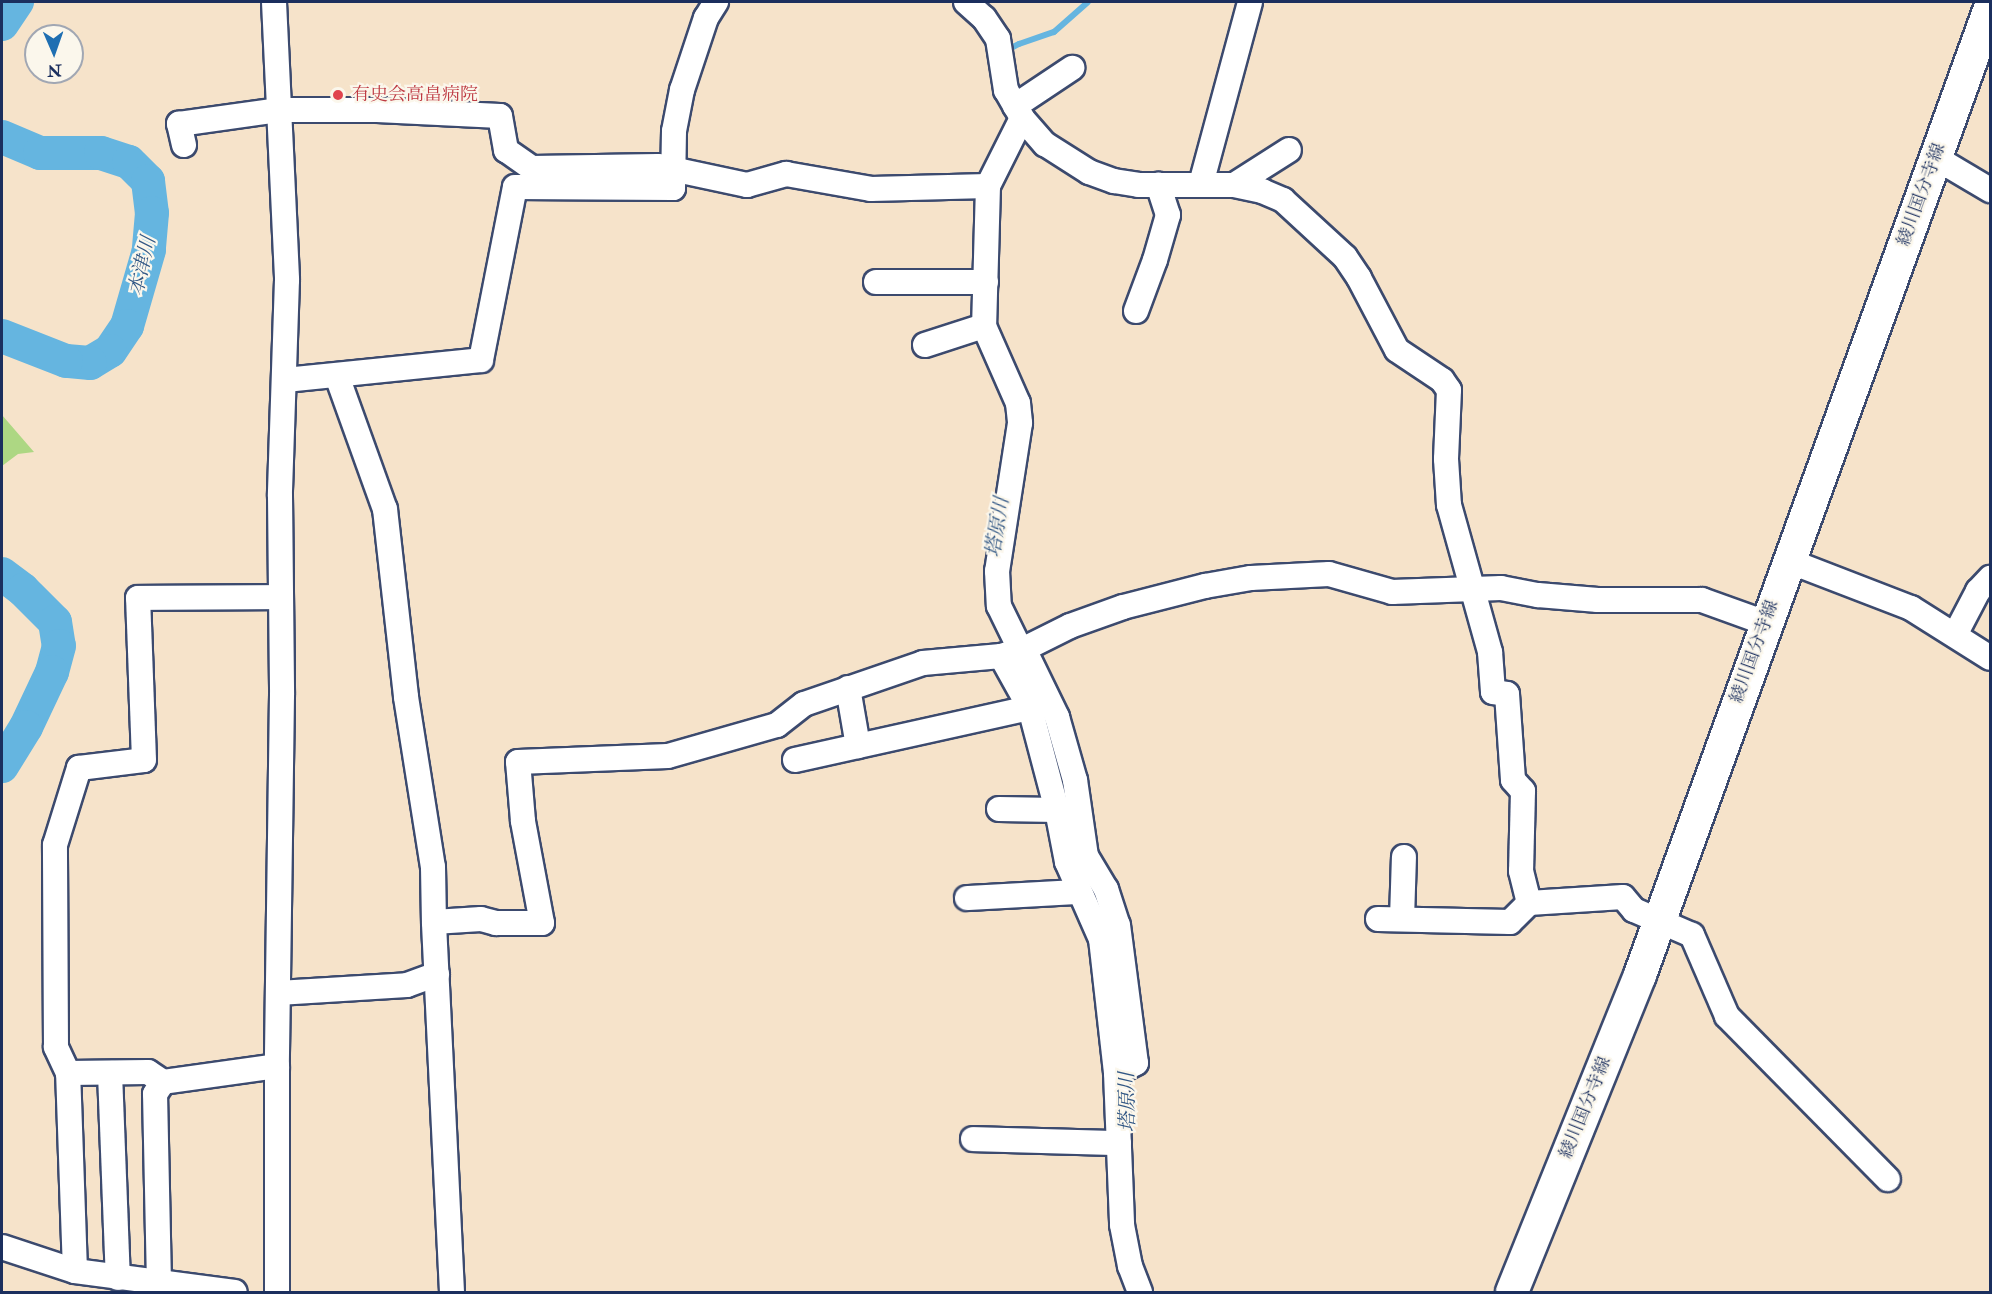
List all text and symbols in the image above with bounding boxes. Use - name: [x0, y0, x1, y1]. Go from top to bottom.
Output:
- north arrow: [24, 24, 84, 84]
- text: N: [47, 60, 62, 80]
- place label: 有史会高畠病院: [352, 84, 478, 106]
- marker: 有史会高畠病院: [329, 86, 347, 104]
- street label: 綾川国分寺線: [1893, 141, 1951, 249]
- water label: 本津川: [124, 234, 160, 298]
- water label: 塔原川: [980, 495, 1014, 559]
- street label: 綾川国分寺線: [1726, 598, 1784, 706]
- street label: 綾川国分寺線: [1556, 1054, 1616, 1162]
- water label: 塔原川: [1114, 1072, 1140, 1132]

